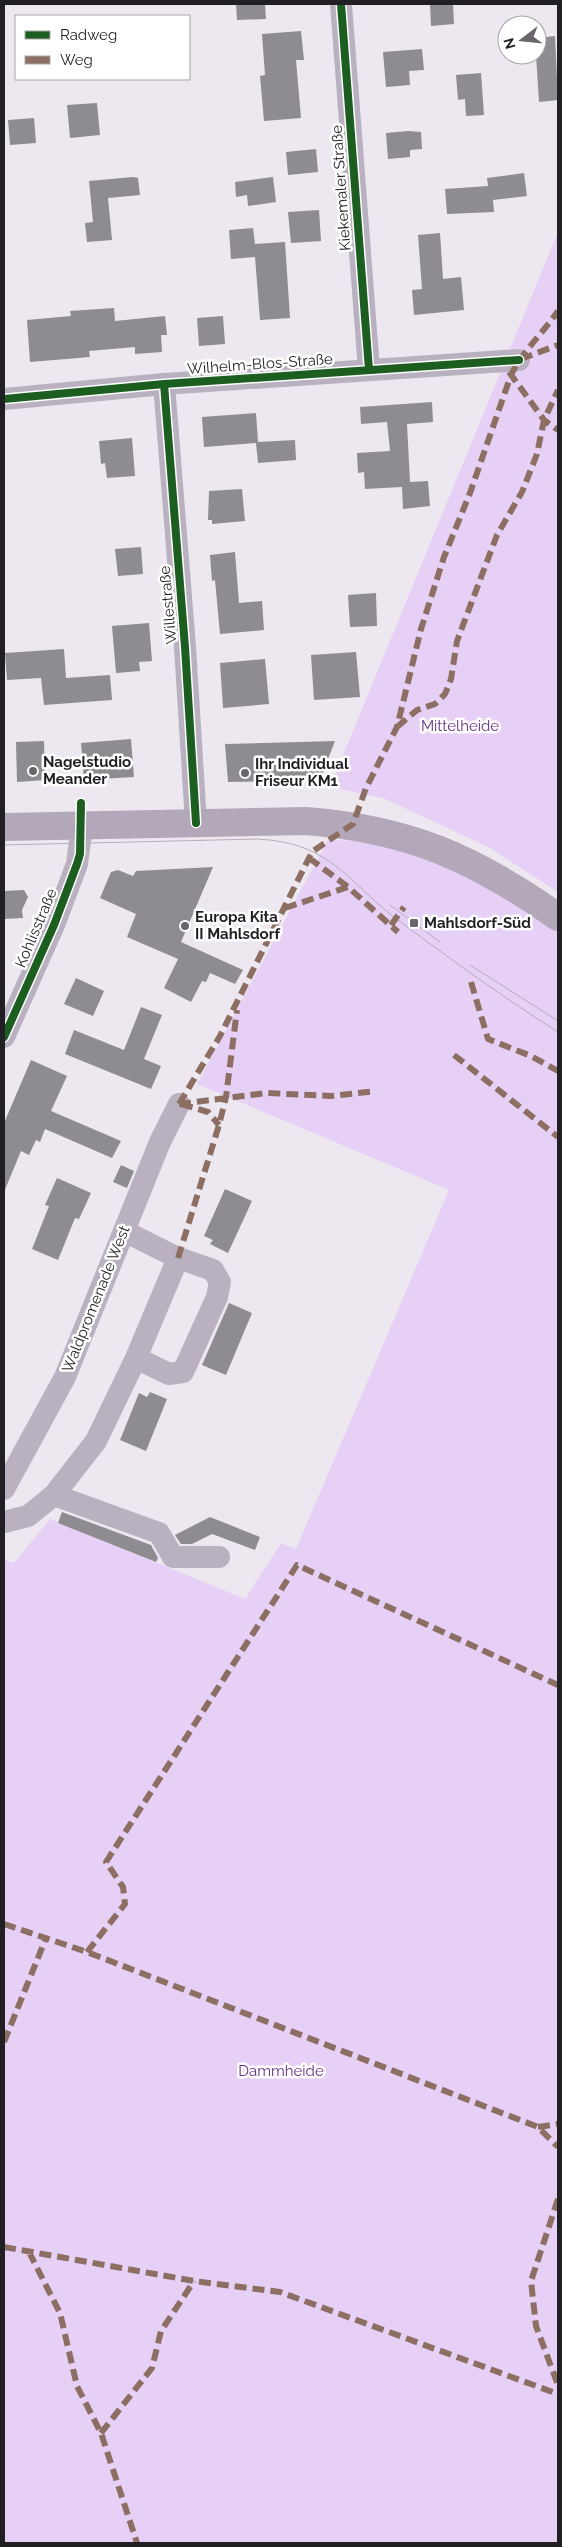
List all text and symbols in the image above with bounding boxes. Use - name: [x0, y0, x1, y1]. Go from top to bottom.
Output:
- legend: [15, 15, 190, 80]
- north arrow: [497, 15, 547, 65]
- text: Radweg: [60, 26, 117, 44]
- text: N: [500, 36, 519, 51]
- text: Weg: [60, 51, 93, 69]
- street label: Kiekemaler Straße: [328, 124, 354, 252]
- street label: Wilhelm-Blos-Straße: [187, 350, 334, 378]
- street label: Willestraße: [156, 565, 180, 645]
- park label: Mittelheide: [421, 717, 499, 735]
- place label: Nagelstudio Meander: [43, 753, 131, 788]
- place label: Ihr Individual Friseur KM1: [255, 755, 349, 790]
- marker: Nagelstudio Meander: [27, 765, 39, 777]
- marker: Ihr Individual Friseur KM1: [239, 767, 251, 779]
- street label: Kohlisstraße: [11, 886, 61, 970]
- place label: Europa Kita II Mahlsdorf: [195, 908, 280, 943]
- place label: Mahlsdorf-Süd: [424, 914, 531, 932]
- marker: Mahlsdorf-Süd: [408, 917, 420, 929]
- marker: Europa Kita II Mahlsdorf: [179, 920, 191, 932]
- street label: Waldpromenade West: [58, 1223, 134, 1375]
- park label: Dammheide: [238, 2062, 324, 2080]

